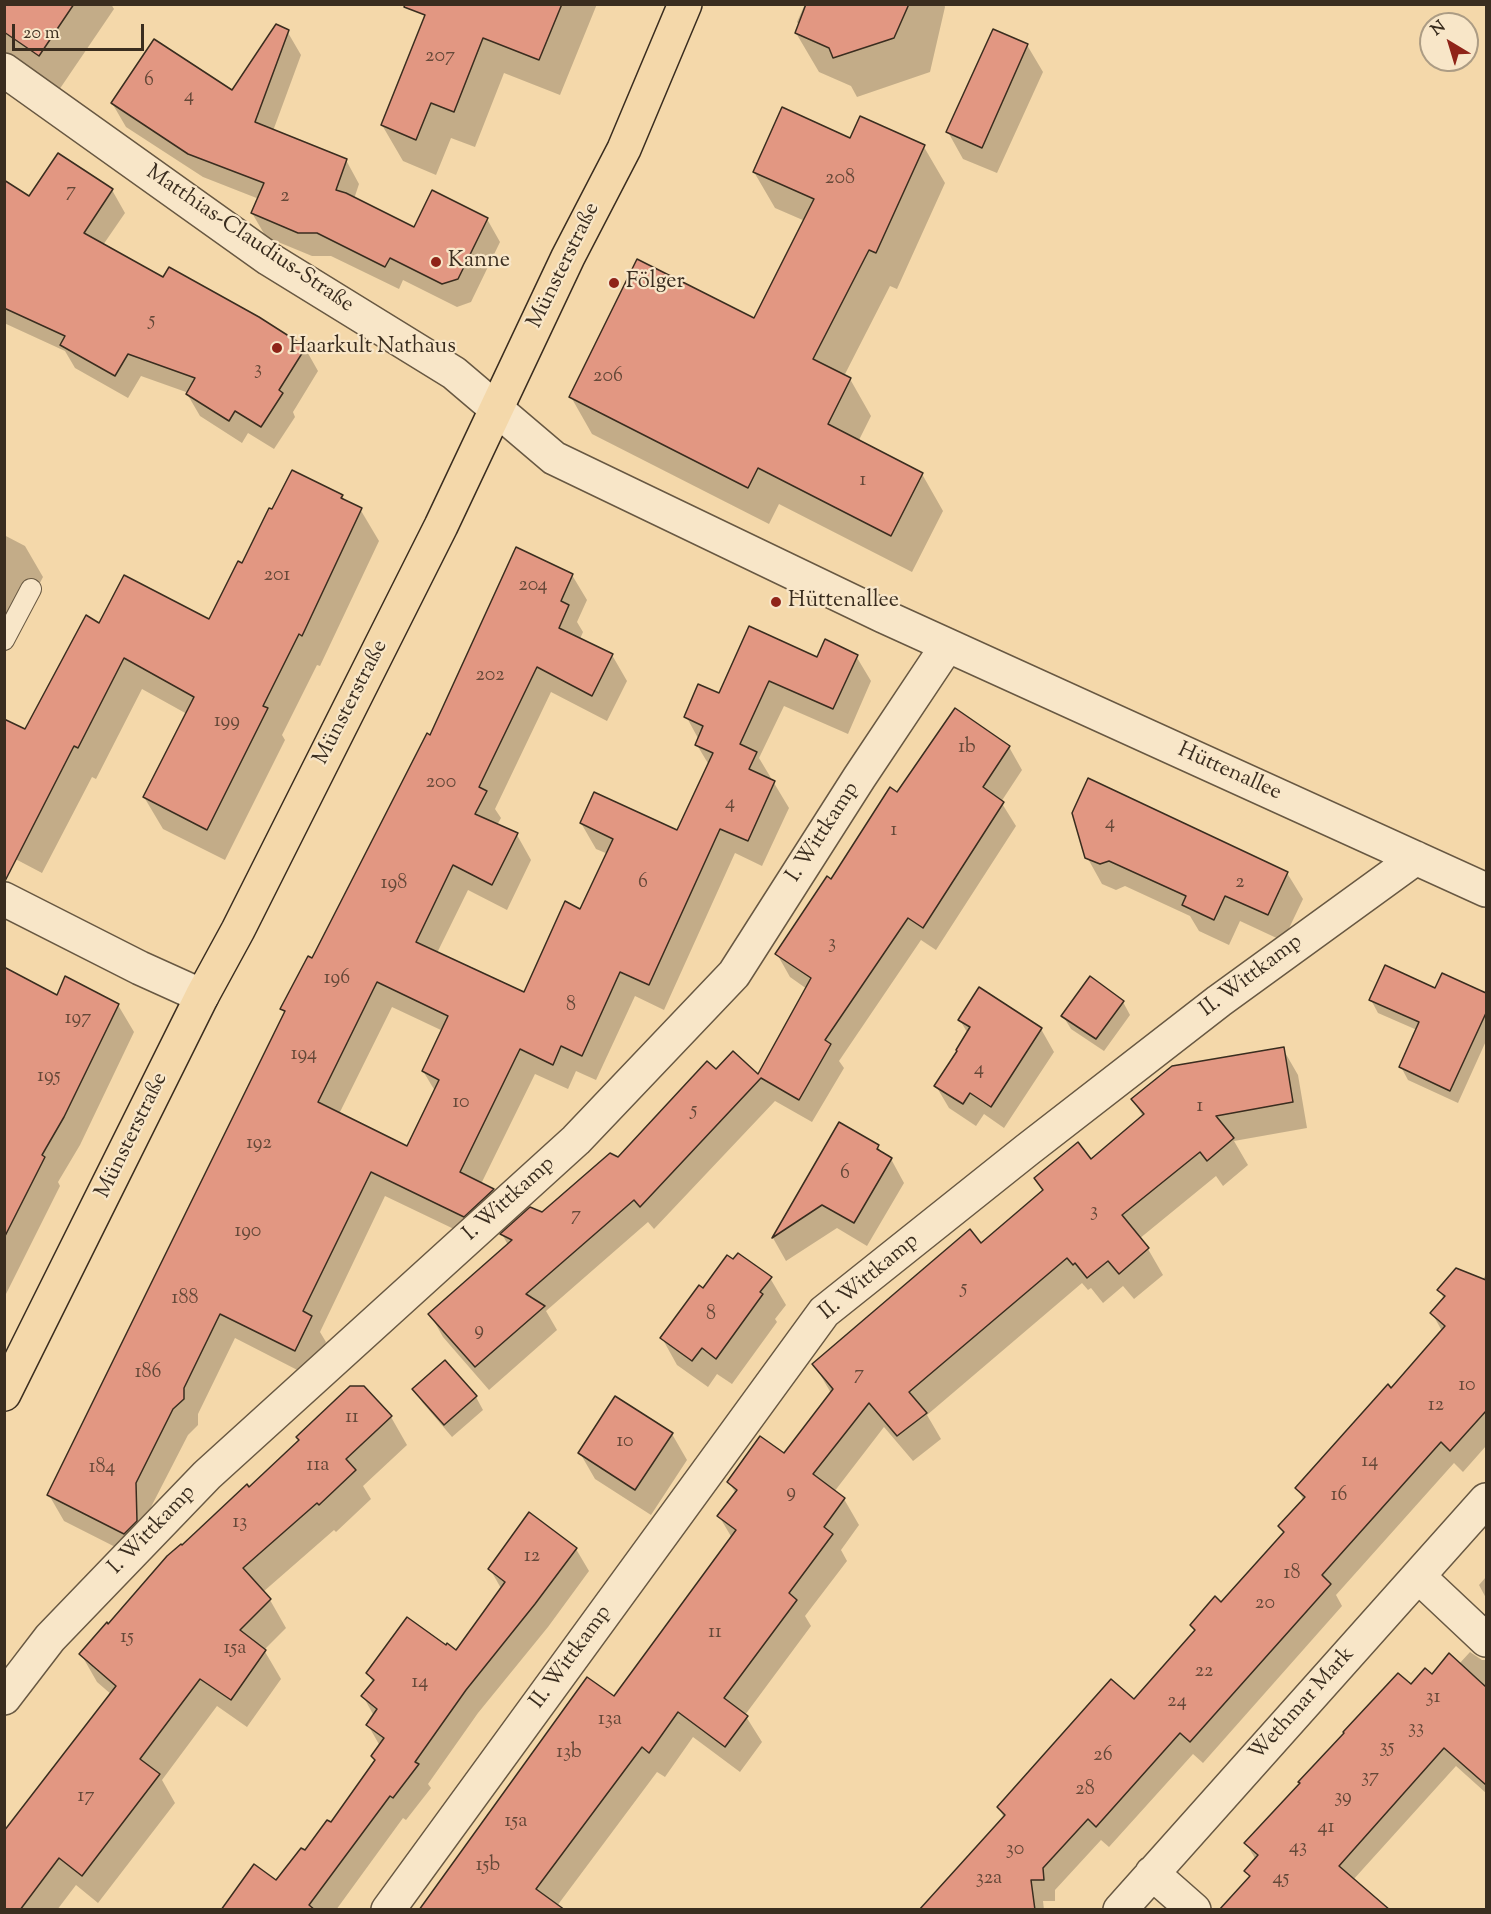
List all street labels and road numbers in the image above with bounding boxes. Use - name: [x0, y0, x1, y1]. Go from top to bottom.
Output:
- street label: Matthias-Claudius-Straße: [140, 160, 358, 320]
- street label: Münsterstraße: [523, 199, 607, 333]
- street label: Münsterstraße: [309, 636, 395, 770]
- street label: Hüttenallee: [1173, 738, 1285, 808]
- street label: I. Wittkamp: [782, 778, 866, 888]
- street label: II. Wittkamp: [1196, 930, 1308, 1024]
- street label: Münsterstraße: [91, 1069, 175, 1203]
- street label: I. Wittkamp: [459, 1152, 561, 1248]
- street label: II. Wittkamp: [815, 1229, 925, 1327]
- street label: I. Wittkamp: [104, 1481, 202, 1581]
- street label: II. Wittkamp: [526, 1601, 618, 1715]
- street label: Wethmar Mark: [1245, 1643, 1361, 1767]

